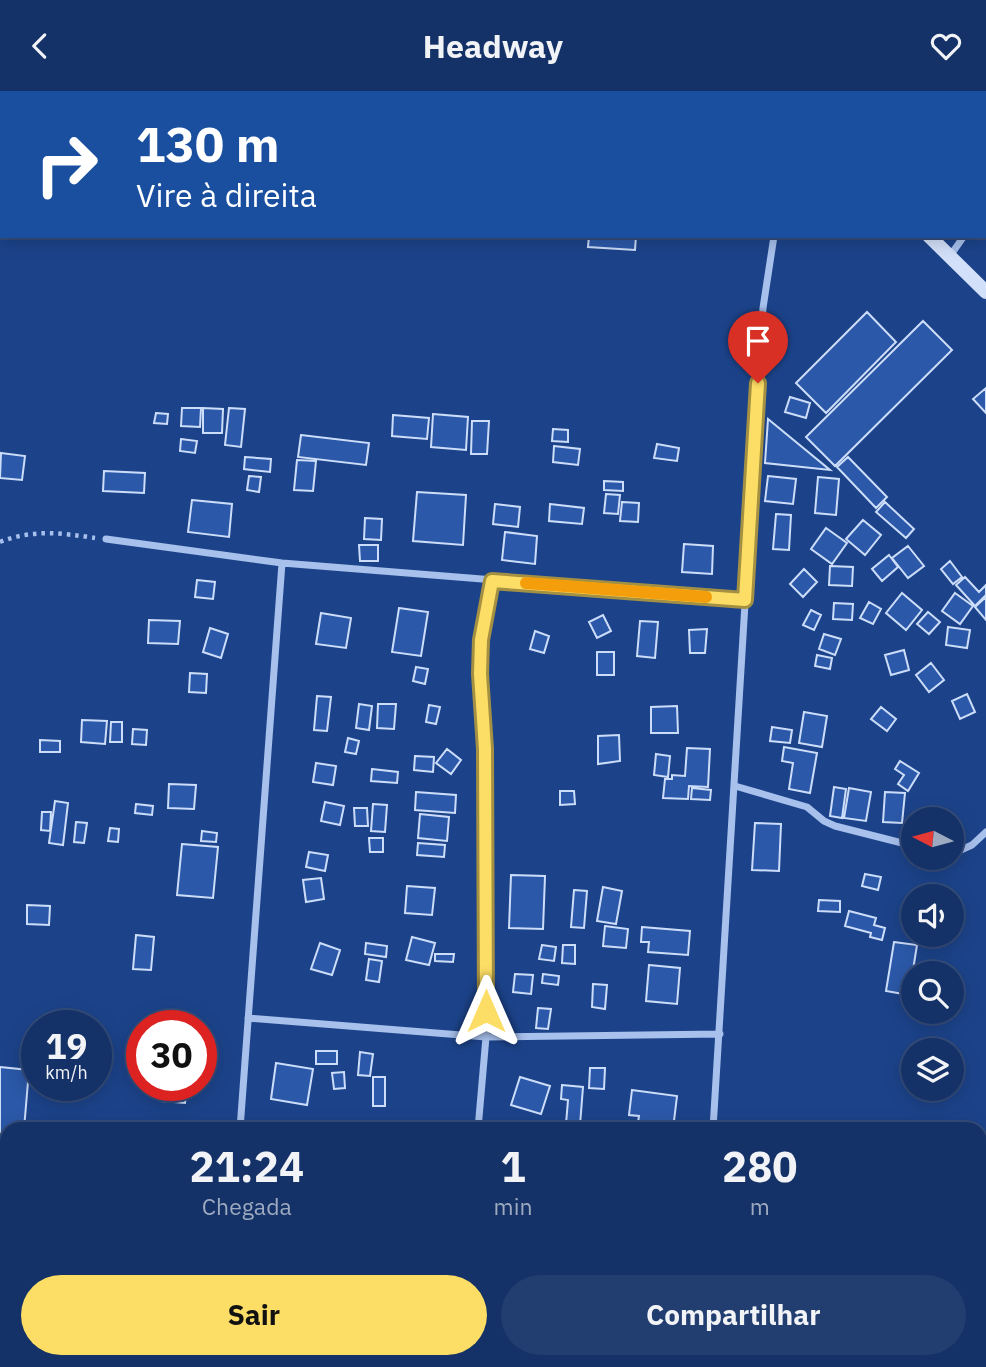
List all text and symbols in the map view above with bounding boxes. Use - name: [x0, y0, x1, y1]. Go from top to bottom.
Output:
- text: Headway: [423, 25, 563, 67]
- icon: back: [21, 27, 59, 65]
- icon: heart: [927, 27, 965, 65]
- text: 130 m: [136, 112, 280, 175]
- icon: right: [21, 119, 112, 210]
- text: Vire à direita: [136, 174, 317, 216]
- pin: [728, 311, 788, 383]
- icon: arrive: [739, 322, 777, 360]
- north arrow: [901, 807, 964, 870]
- map controls: [901, 807, 964, 1101]
- button: sound: [901, 884, 964, 947]
- button: search: [901, 961, 964, 1024]
- position arrow: [449, 974, 523, 1048]
- speed limit sign: 30: [126, 1010, 217, 1101]
- text: 19: [45, 1023, 88, 1069]
- button: layers: [901, 1038, 964, 1101]
- text: km/h: [45, 1061, 88, 1084]
- text: 21:24: [189, 1139, 304, 1194]
- text: 1: [500, 1139, 526, 1194]
- text: 280: [722, 1139, 798, 1194]
- text: Chegada: [202, 1191, 292, 1221]
- text: min: [494, 1191, 532, 1221]
- text: m: [750, 1191, 770, 1221]
- button: Sair: [21, 1275, 487, 1355]
- button: Compartilhar: [501, 1275, 966, 1355]

